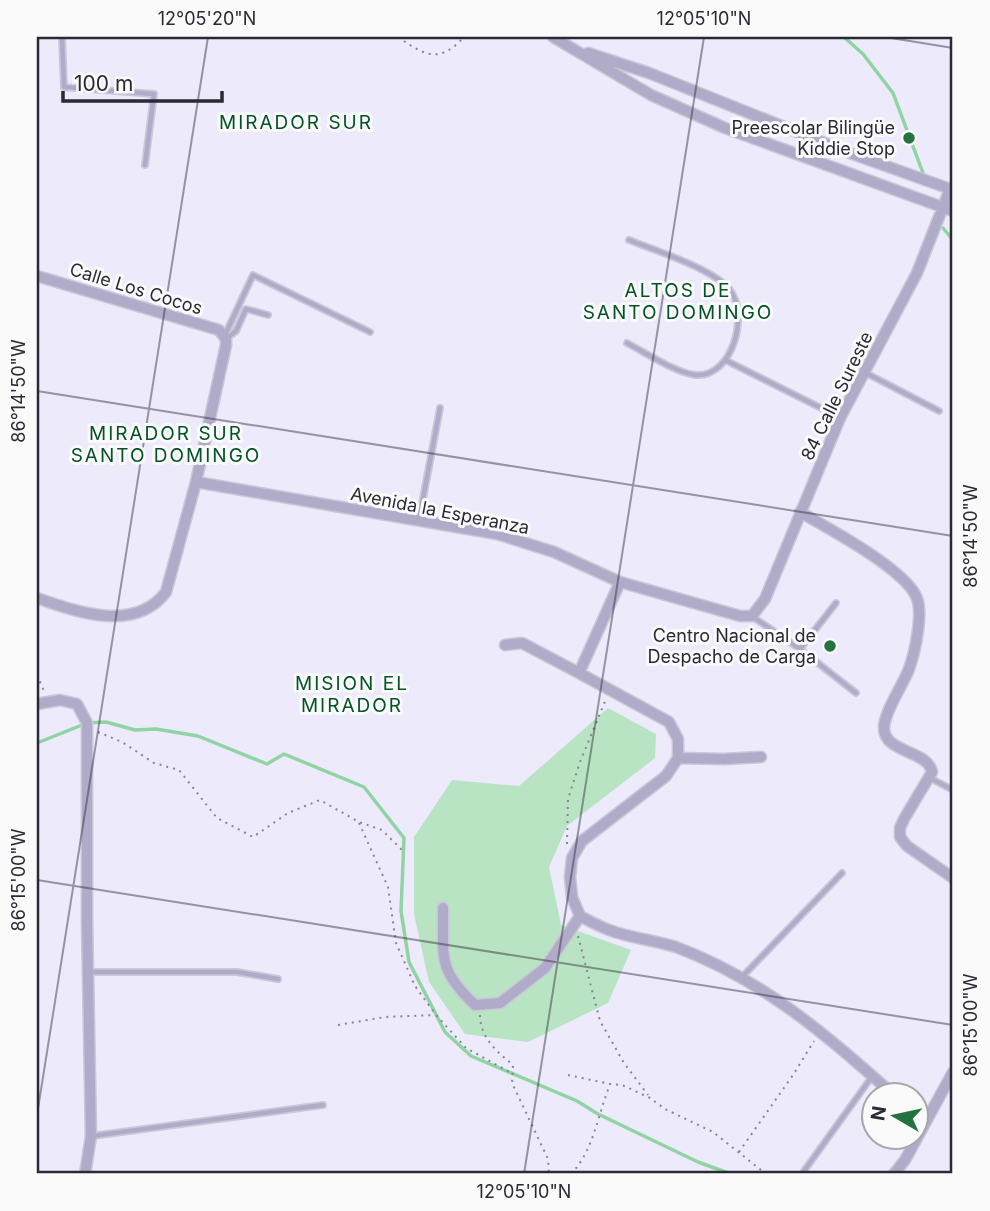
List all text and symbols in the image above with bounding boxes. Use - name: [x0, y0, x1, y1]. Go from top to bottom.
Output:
- text: 12°05'20"N: [158, 8, 256, 29]
- text: 12°05'10"N: [657, 8, 751, 29]
- scale bar: [63, 60, 222, 104]
- text: 100 m: [74, 71, 133, 96]
- district label: MIRADOR SUR: [219, 111, 373, 134]
- place label: Preescolar Bilingüe Kiddie Stop: [731, 117, 895, 159]
- marker: Preescolar Bilingüe Kiddie Stop: [901, 130, 917, 146]
- street label: Calle Los Cocos: [67, 258, 205, 319]
- district label: ALTOS DE SANTO DOMINGO: [583, 279, 773, 324]
- street label: 84 Calle Sureste: [796, 328, 877, 463]
- text: 86°14'50"W: [8, 339, 29, 443]
- district label: MIRADOR SUR SANTO DOMINGO: [71, 422, 261, 467]
- street label: Avenida la Esperanza: [349, 483, 531, 538]
- text: 86°14'50"W: [960, 484, 981, 588]
- place label: Centro Nacional de Despacho de Carga: [647, 625, 816, 667]
- marker: Centro Nacional de Despacho de Carga: [822, 638, 838, 654]
- district label: MISION EL MIRADOR: [295, 672, 409, 717]
- text: 86°15'00"W: [8, 828, 29, 932]
- text: 86°15'00"W: [960, 973, 981, 1077]
- north arrow: [860, 1082, 930, 1152]
- text: N: [866, 1104, 891, 1122]
- text: 12°05'10"N: [477, 1181, 571, 1202]

